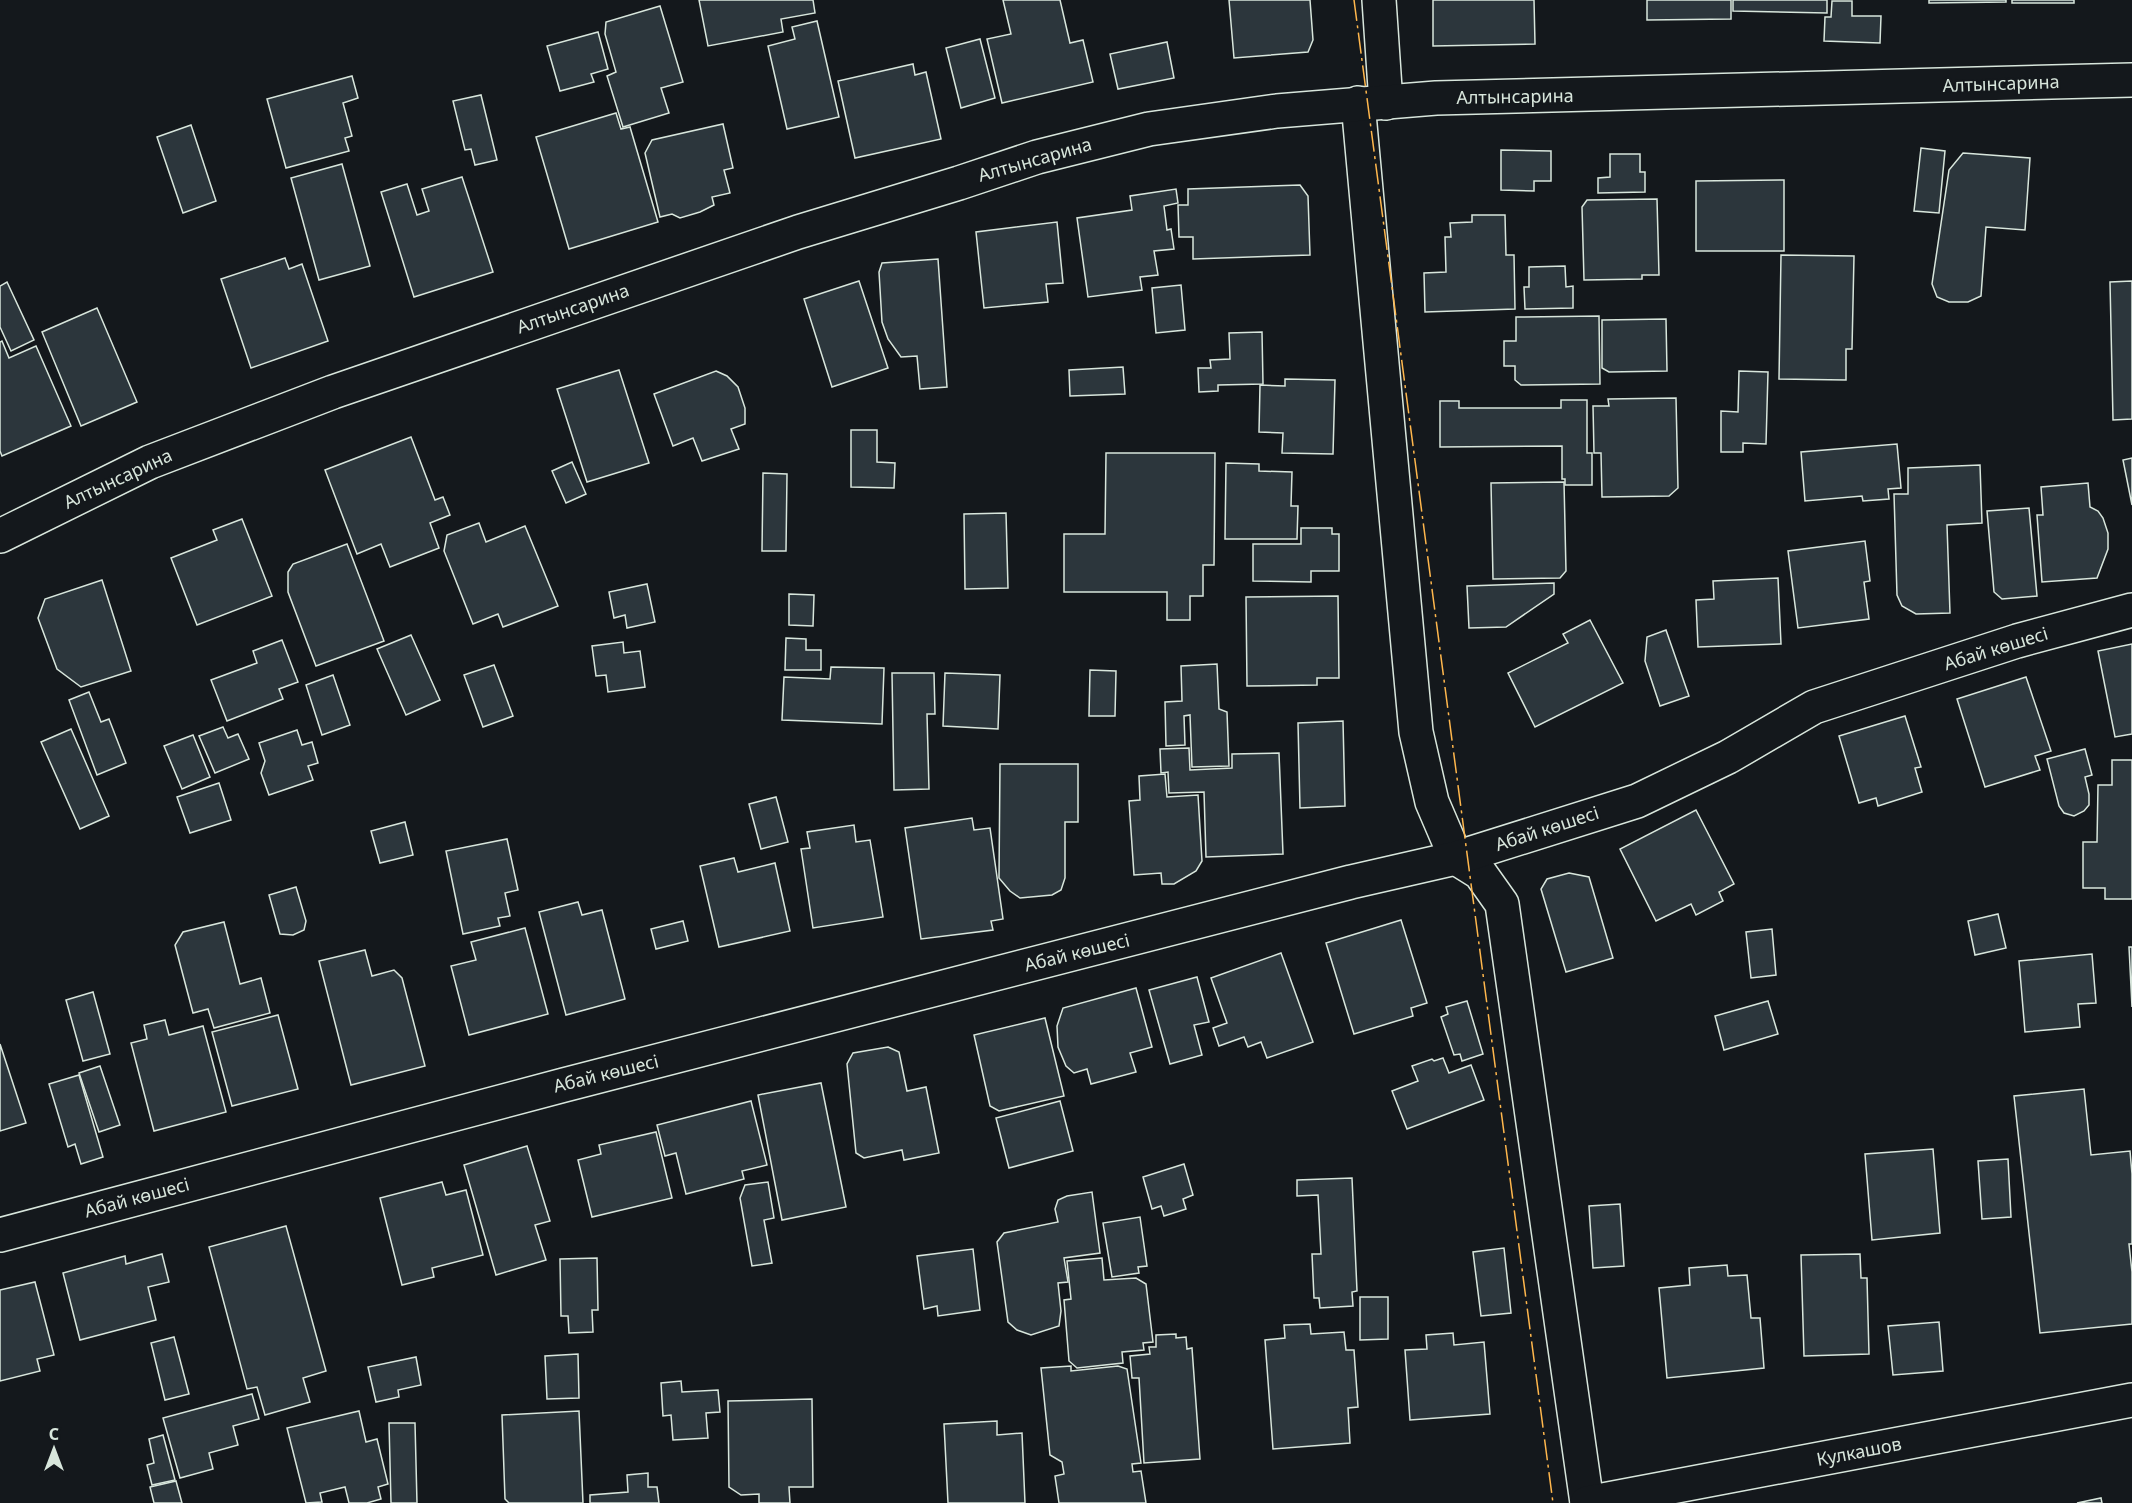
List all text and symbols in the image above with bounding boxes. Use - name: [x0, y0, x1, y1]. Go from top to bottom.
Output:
- street label: Алтынсарина: [1942, 69, 2060, 97]
- street label: Алтынсарина: [1456, 83, 1574, 109]
- street label: Алтынсарина: [975, 131, 1094, 187]
- street label: Алтынсарина: [513, 278, 632, 338]
- street label: Алтынсарина: [59, 442, 176, 514]
- street label: Абай көшесі: [1941, 621, 2051, 675]
- street label: Абай көшесі: [1492, 800, 1602, 856]
- street label: Абай көшесі: [1022, 927, 1132, 977]
- street label: Абай көшесі: [551, 1048, 661, 1098]
- street label: Абай көшесі: [82, 1172, 192, 1223]
- north arrow: [24, 1419, 84, 1479]
- text: С: [49, 1423, 59, 1445]
- street label: Кулкашов: [1814, 1431, 1903, 1471]

